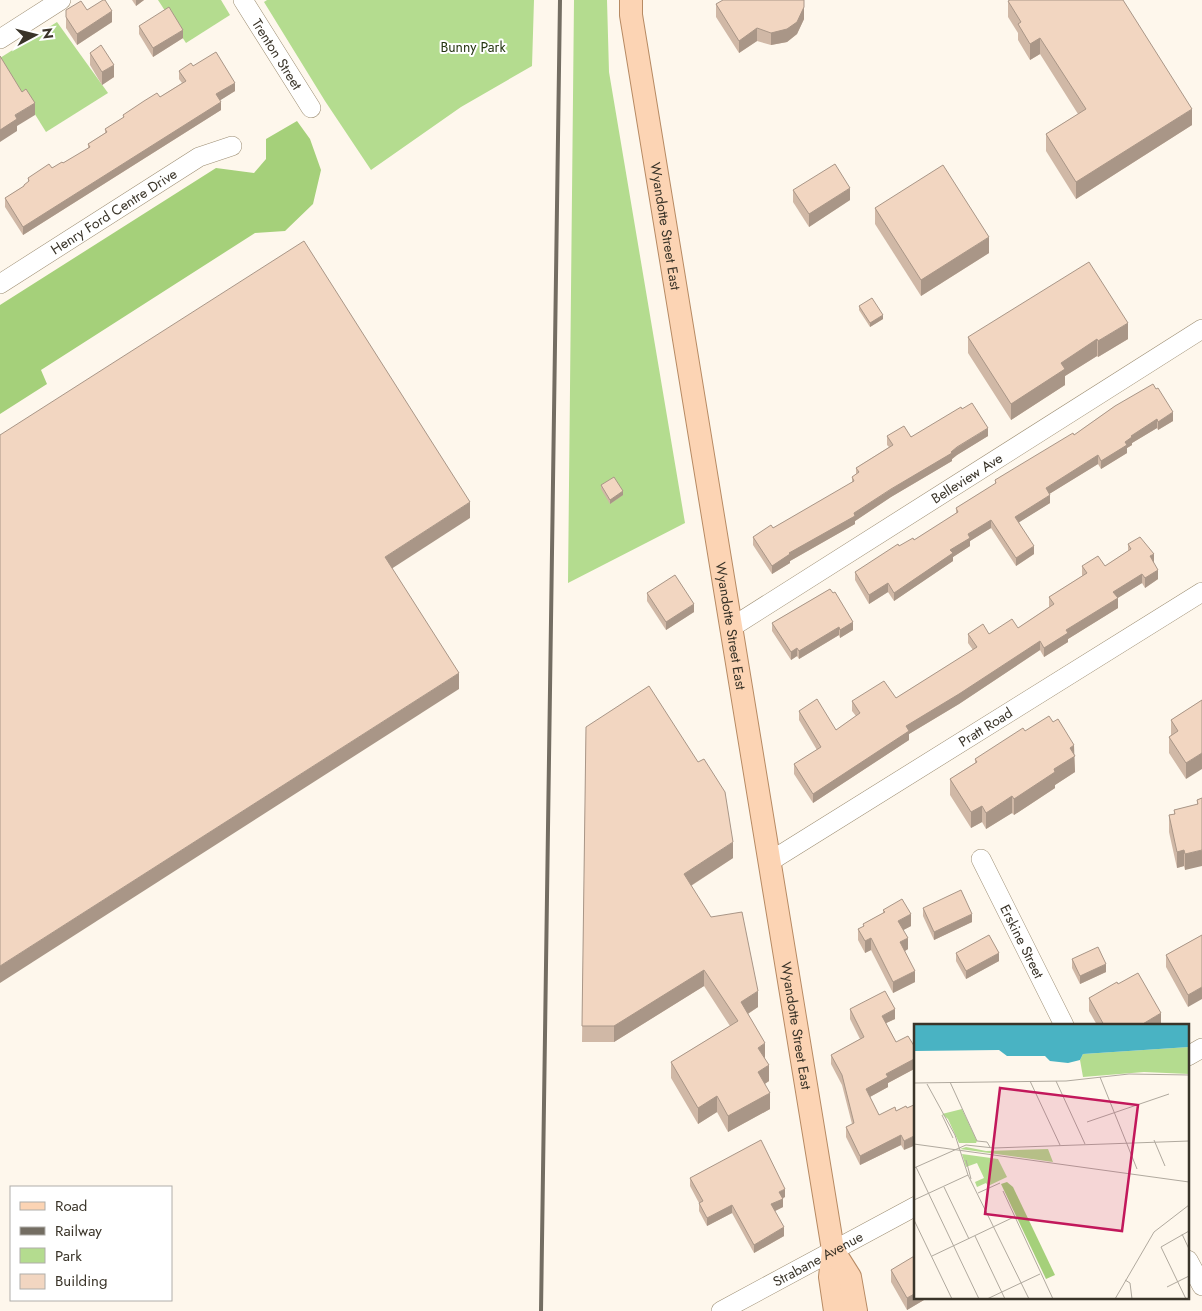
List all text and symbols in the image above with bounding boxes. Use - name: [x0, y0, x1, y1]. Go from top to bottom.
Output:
- north arrow: [10, 10, 60, 60]
- street label: Trenton Street: [247, 15, 307, 94]
- text: N: [37, 27, 59, 40]
- park label: Bunny Park: [440, 37, 506, 57]
- street label: Wyandotte Street East: [645, 161, 686, 292]
- street label: Henry Ford Centre Drive: [47, 164, 181, 259]
- street label: Belleview Ave: [927, 448, 1006, 508]
- street label: Wyandotte Street East: [711, 561, 751, 692]
- street label: Pratt Road: [955, 703, 1016, 751]
- street label: Erskine Street: [995, 901, 1049, 982]
- street label: Wyandotte Street East: [776, 960, 817, 1092]
- inset map: [914, 1024, 1190, 1298]
- legend: [10, 1186, 172, 1301]
- text: Road: [55, 1195, 87, 1217]
- text: Railway: [55, 1220, 102, 1242]
- street label: Strabane Avenue: [769, 1226, 867, 1291]
- text: Park: [55, 1245, 82, 1267]
- text: Building: [55, 1270, 107, 1292]

